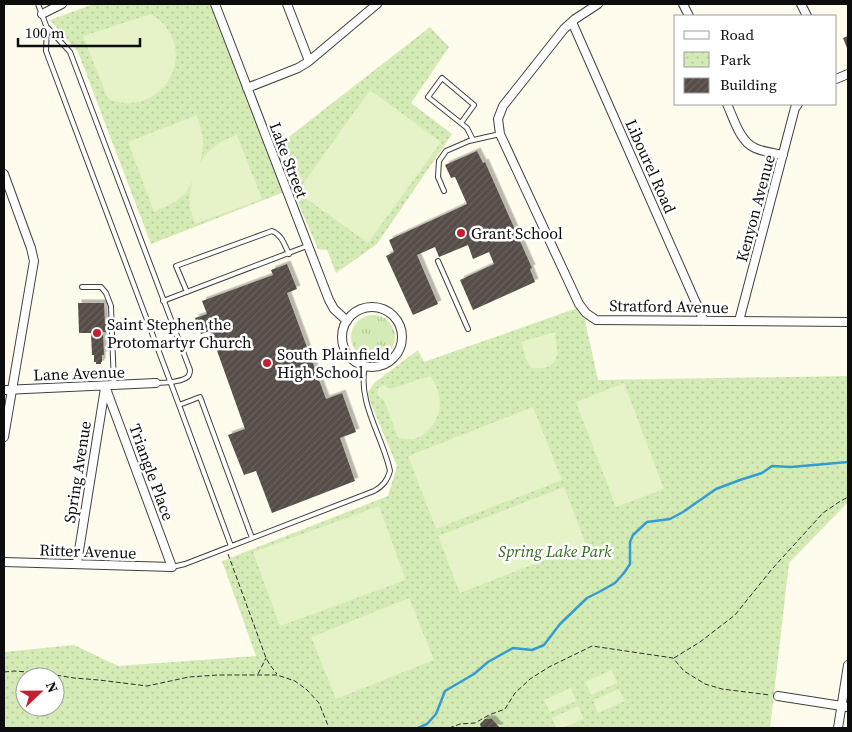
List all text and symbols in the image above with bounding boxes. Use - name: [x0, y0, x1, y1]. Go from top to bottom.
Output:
- scale bar: [18, 15, 140, 47]
- legend: [674, 15, 837, 105]
- text: 100 m: [25, 22, 65, 43]
- text: Road: [720, 24, 754, 45]
- text: Park: [720, 49, 752, 70]
- text: Building: [720, 74, 777, 95]
- street label: Libourel Road: [620, 115, 682, 217]
- street label: Lake Street: [265, 119, 314, 202]
- street label: Kenyon Avenue: [730, 152, 780, 264]
- place label: Grant School: [471, 222, 563, 244]
- marker: Grant School: [455, 227, 467, 239]
- street label: Stratford Avenue: [609, 294, 729, 318]
- place label: Saint Stephen the Protomartyr Church: [107, 313, 252, 353]
- marker: Saint Stephen the Protomartyr Church: [91, 327, 103, 339]
- place label: South Plainfield High School: [277, 343, 390, 383]
- marker: South Plainfield High School: [261, 357, 273, 369]
- street label: Lane Avenue: [33, 360, 125, 386]
- street label: Spring Avenue: [58, 419, 96, 525]
- street label: Triangle Place: [124, 421, 180, 523]
- street label: Ritter Avenue: [39, 538, 137, 564]
- park label: Spring Lake Park: [498, 540, 612, 562]
- north arrow: [15, 667, 65, 717]
- text: N: [41, 679, 63, 696]

